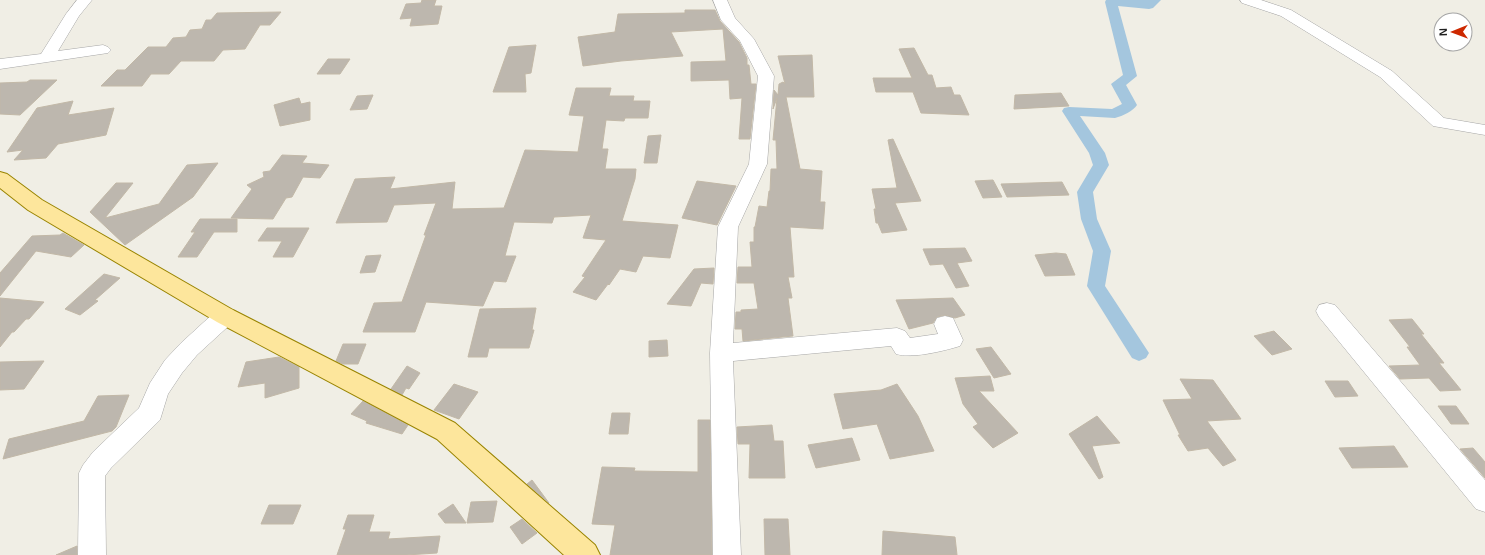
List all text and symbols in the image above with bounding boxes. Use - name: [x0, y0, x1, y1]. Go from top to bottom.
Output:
- north arrow: [1433, 12, 1473, 52]
- text: N: [1437, 28, 1449, 36]

